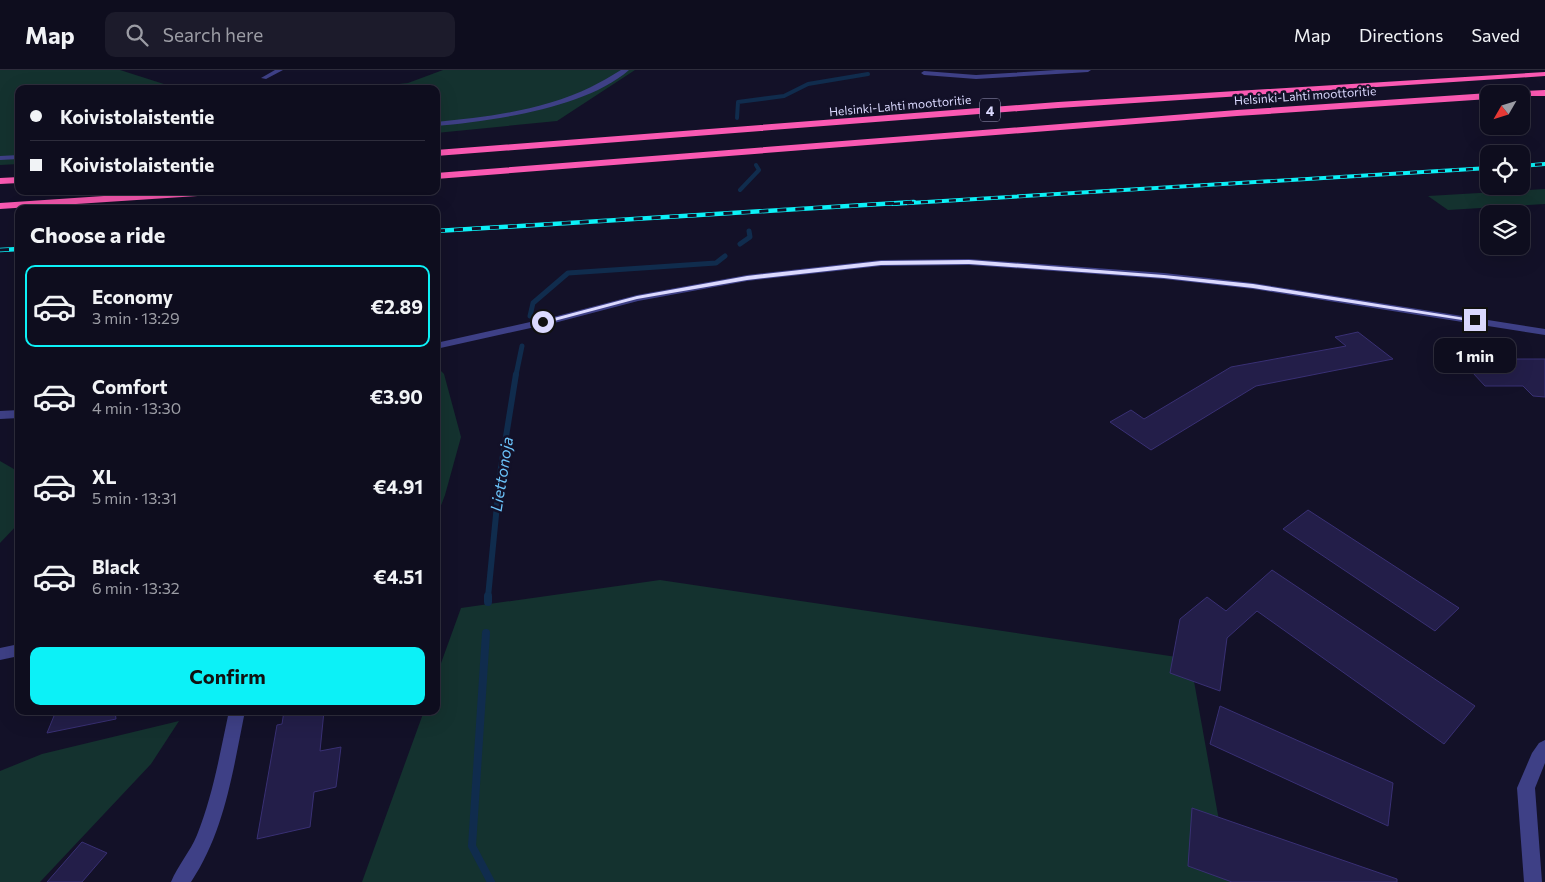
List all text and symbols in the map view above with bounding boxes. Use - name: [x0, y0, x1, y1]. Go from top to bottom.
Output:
- search box: [105, 12, 455, 57]
- text: Map: [25, 20, 75, 49]
- icon: search: [123, 21, 151, 49]
- text: Search here: [163, 23, 263, 46]
- text: Map: [1294, 24, 1331, 46]
- text: Directions: [1359, 24, 1443, 46]
- text: Saved: [1471, 24, 1520, 46]
- street label: Helsinki-Lahti moottoritie: [1233, 83, 1377, 107]
- north arrow: [1480, 85, 1530, 135]
- map controls: [1480, 85, 1530, 255]
- street label: Helsinki-Lahti moottoritie: [828, 92, 972, 118]
- road number: 4: [980, 98, 1000, 122]
- text: Koivistolaistentie: [60, 105, 214, 128]
- button: locate: [1480, 145, 1530, 195]
- text: Koivistolaistentie: [60, 153, 214, 176]
- button: layers: [1480, 205, 1530, 255]
- text: Choose a ride: [30, 221, 165, 248]
- icon: car: [32, 284, 77, 329]
- text: Economy: [92, 285, 173, 308]
- text: €2.89: [371, 295, 423, 318]
- text: 3 min · 13:29: [92, 308, 180, 327]
- route end: [1464, 309, 1486, 331]
- route start: [532, 311, 554, 333]
- callout: 1 min: [1434, 338, 1516, 372]
- text: 1 min: [1456, 346, 1494, 365]
- icon: car: [32, 374, 77, 419]
- text: Comfort: [92, 375, 168, 398]
- text: €3.90: [370, 385, 423, 408]
- text: 4 min · 13:30: [92, 398, 181, 417]
- water label: Liettonoja: [486, 435, 516, 513]
- icon: car: [32, 464, 77, 509]
- text: XL: [92, 465, 117, 488]
- text: €4.91: [373, 475, 423, 498]
- text: 5 min · 13:31: [92, 488, 177, 507]
- icon: car: [32, 554, 77, 599]
- text: Black: [92, 555, 140, 578]
- text: €4.51: [373, 565, 423, 588]
- text: 6 min · 13:32: [92, 578, 180, 597]
- button: Confirm: [30, 647, 425, 705]

